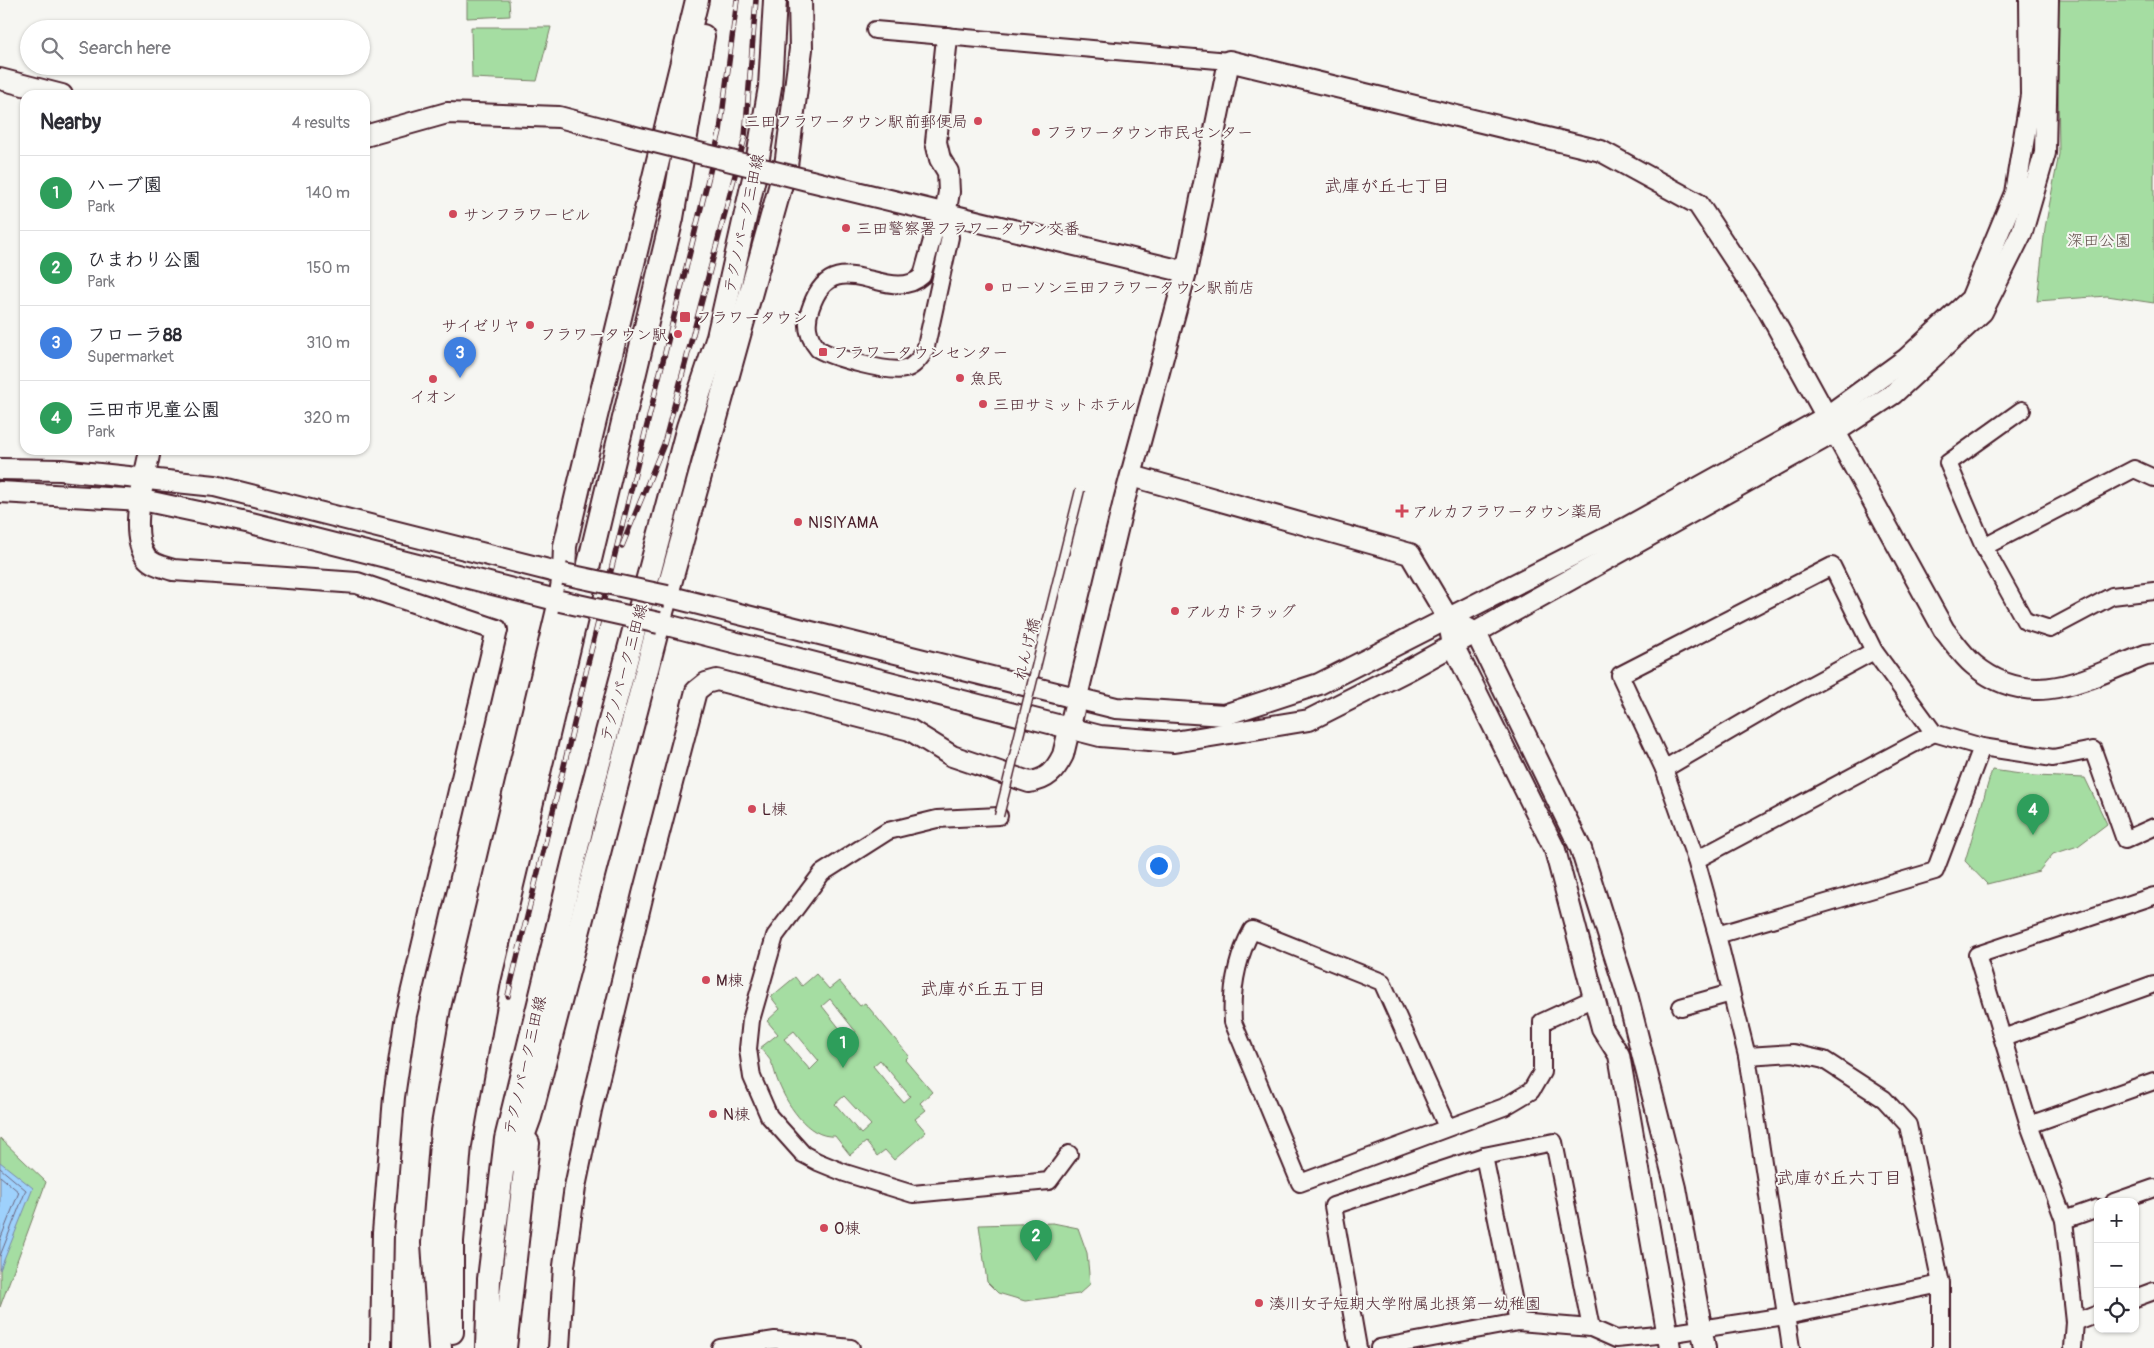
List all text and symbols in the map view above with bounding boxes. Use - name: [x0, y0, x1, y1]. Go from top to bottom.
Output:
- search box: [20, 20, 370, 75]
- icon: search: [38, 34, 66, 62]
- text: Search here: [78, 36, 171, 60]
- text: Nearby: [40, 109, 101, 136]
- place label: 三田フラワータウン駅前郵便局: [744, 112, 968, 132]
- text: 4 results: [292, 113, 350, 133]
- marker: 三田フラワータウン駅前郵便局: [972, 115, 984, 127]
- place label: フラワータウン市民センター: [1046, 123, 1253, 143]
- marker: フラワータウン市民センター: [1030, 126, 1042, 138]
- street label: テクノパーク三田線: [719, 152, 768, 295]
- text: ハーブ園: [87, 173, 162, 197]
- district label: 武庫が丘七丁目: [1324, 175, 1450, 198]
- text: 1: [53, 183, 59, 203]
- text: 140 m: [306, 183, 350, 203]
- text: Park: [87, 197, 115, 217]
- place label: サンフラワービル: [463, 205, 591, 225]
- marker: サンフラワービル: [447, 208, 459, 220]
- place label: 三田警察署フラワータウン交番: [856, 219, 1080, 239]
- marker: 三田警察署フラワータウン交番: [840, 222, 852, 234]
- park label: 深田公園: [2067, 231, 2131, 251]
- text: ひまわり公園: [87, 248, 201, 272]
- text: 2: [52, 258, 60, 278]
- text: 150 m: [306, 258, 350, 278]
- text: Park: [87, 272, 115, 292]
- place label: ローソン三田フラワータウン駅前店: [999, 278, 1255, 298]
- marker: ローソン三田フラワータウン駅前店: [983, 281, 995, 293]
- place label: フラワータウン: [696, 308, 808, 328]
- marker: フラワータウン: [678, 310, 692, 324]
- place label: サイゼリヤ: [441, 316, 520, 336]
- marker: サイゼリヤ: [524, 319, 536, 331]
- text: フローラ88: [87, 323, 182, 347]
- place label: フラワータウン駅: [540, 325, 668, 345]
- marker: フラワータウン駅: [672, 328, 684, 340]
- text: 3: [52, 333, 60, 353]
- text: 310 m: [306, 333, 350, 353]
- pin: 3: [444, 337, 476, 378]
- place label: フラワータウンセンター: [833, 343, 1008, 363]
- marker: フラワータウンセンター: [817, 346, 829, 358]
- text: Supermarket: [87, 347, 174, 367]
- place label: 魚民: [970, 369, 1002, 389]
- marker: 魚民: [954, 372, 966, 384]
- marker: イオン: [427, 373, 439, 385]
- place label: イオン: [409, 387, 457, 407]
- place label: 三田サミットホテル: [993, 395, 1136, 415]
- text: 三田市児童公園: [87, 398, 220, 422]
- marker: 三田サミットホテル: [977, 398, 989, 410]
- text: 4: [51, 408, 61, 428]
- text: 320 m: [304, 408, 350, 428]
- text: Park: [87, 422, 115, 442]
- place label: アルカフラワータウン薬局: [1412, 502, 1603, 522]
- marker: アルカフラワータウン薬局: [1396, 505, 1408, 517]
- place label: NISIYAMA: [808, 513, 879, 533]
- marker: NISIYAMA: [792, 516, 804, 528]
- street label: テクノパーク三田線: [596, 601, 652, 743]
- place label: アルカドラッグ: [1185, 602, 1296, 622]
- marker: アルカドラッグ: [1169, 605, 1181, 617]
- street label: れんげ橋: [1010, 616, 1044, 683]
- pin: 4: [2017, 794, 2049, 835]
- place label: L棟: [762, 800, 787, 820]
- marker: L棟: [746, 803, 758, 815]
- your location: [1146, 853, 1172, 879]
- place label: M棟: [716, 971, 744, 991]
- marker: M棟: [700, 974, 712, 986]
- district label: 武庫が丘五丁目: [920, 978, 1046, 1001]
- street label: テクノパーク三田線: [499, 994, 551, 1137]
- pin: 1: [827, 1027, 859, 1068]
- place label: N棟: [723, 1105, 750, 1125]
- marker: N棟: [707, 1108, 719, 1120]
- district label: 武庫が丘六丁目: [1776, 1167, 1902, 1190]
- map controls: [2094, 1198, 2139, 1333]
- button: +: [2094, 1198, 2139, 1243]
- place label: O棟: [834, 1219, 860, 1239]
- pin: 2: [1020, 1220, 1052, 1261]
- marker: O棟: [818, 1222, 830, 1234]
- button: −: [2094, 1243, 2139, 1288]
- button: locate: [2094, 1288, 2139, 1333]
- place label: 湊川女子短期大学附属北摂第一幼稚園: [1269, 1294, 1541, 1314]
- marker: 湊川女子短期大学附属北摂第一幼稚園: [1253, 1297, 1265, 1309]

